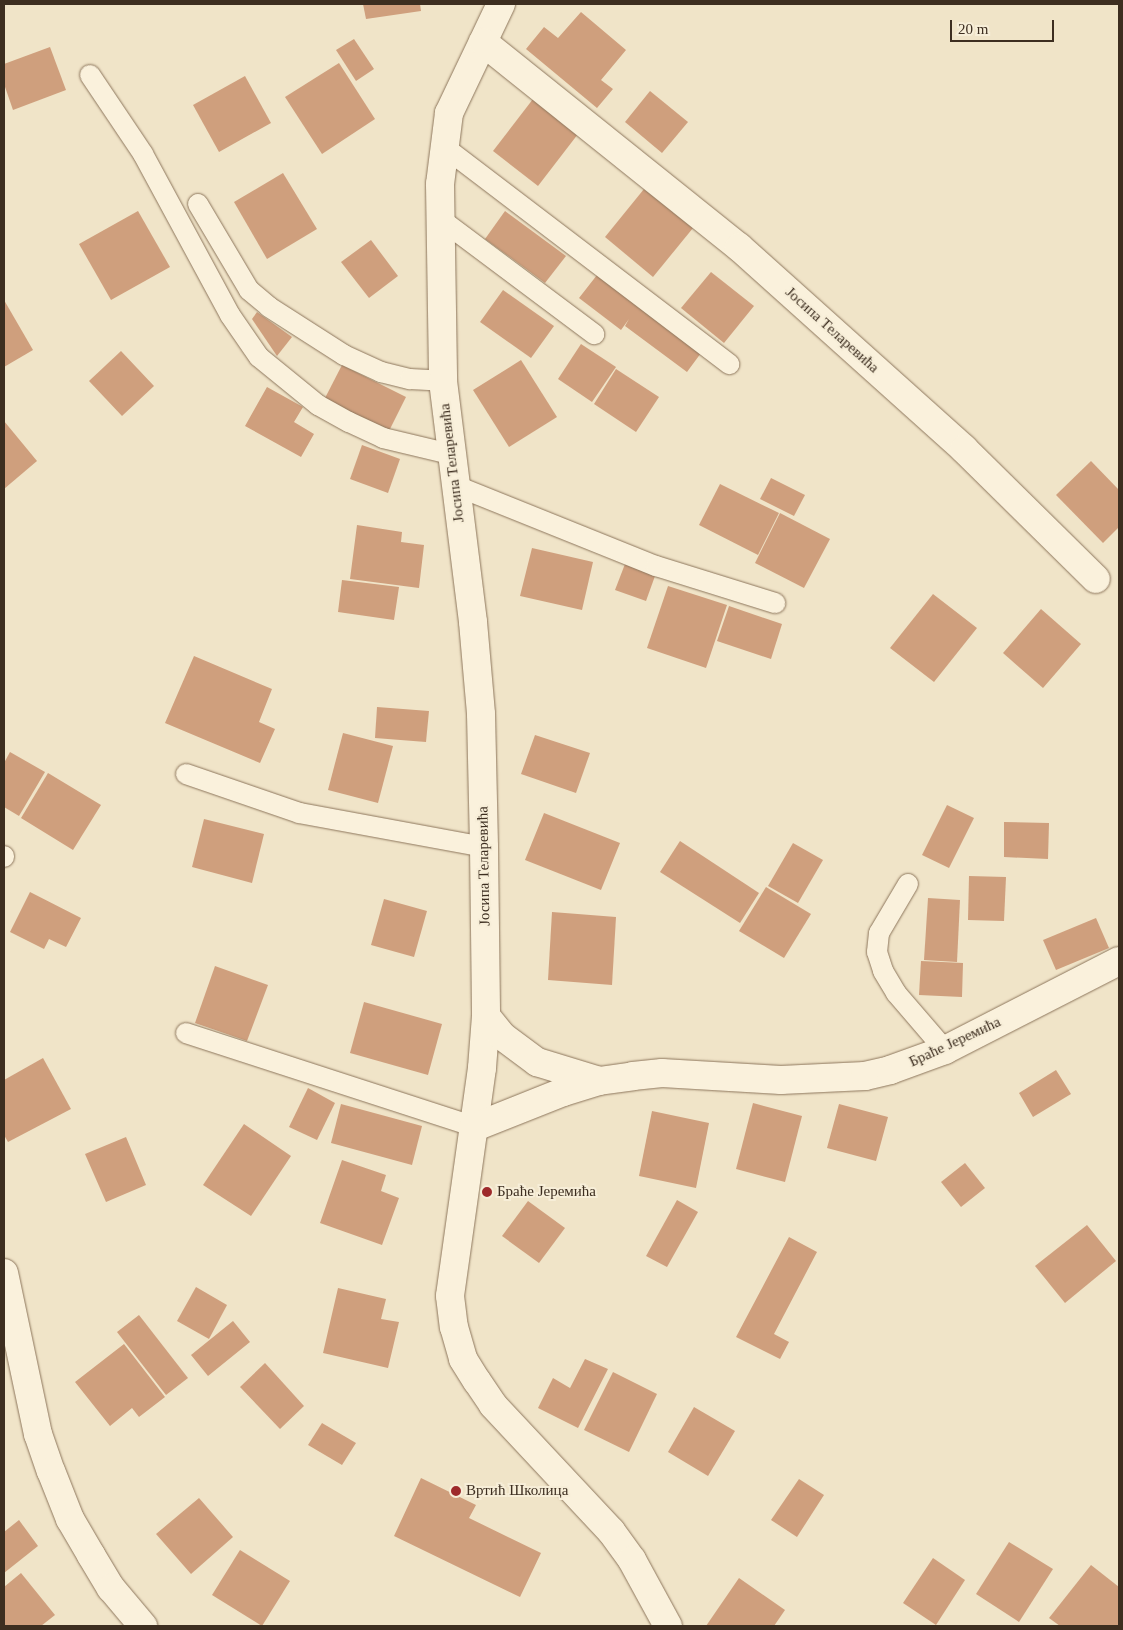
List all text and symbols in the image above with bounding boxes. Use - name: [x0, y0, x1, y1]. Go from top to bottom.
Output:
- scale bar: [953, 10, 1057, 42]
- text: 20 m: [958, 21, 988, 37]
- street label: Јосипа Теларевића: [782, 283, 882, 377]
- street label: Јосипа Теларевића: [436, 403, 468, 523]
- street label: Јосипа Теларевића: [474, 806, 494, 926]
- street label: Браће Јеремића: [906, 1013, 1004, 1071]
- place label: Браће Јеремића: [497, 1183, 596, 1201]
- marker: Браће Јеремића: [481, 1186, 493, 1198]
- place label: Вртић Школица: [466, 1482, 568, 1500]
- marker: Вртић Школица: [450, 1485, 462, 1497]

